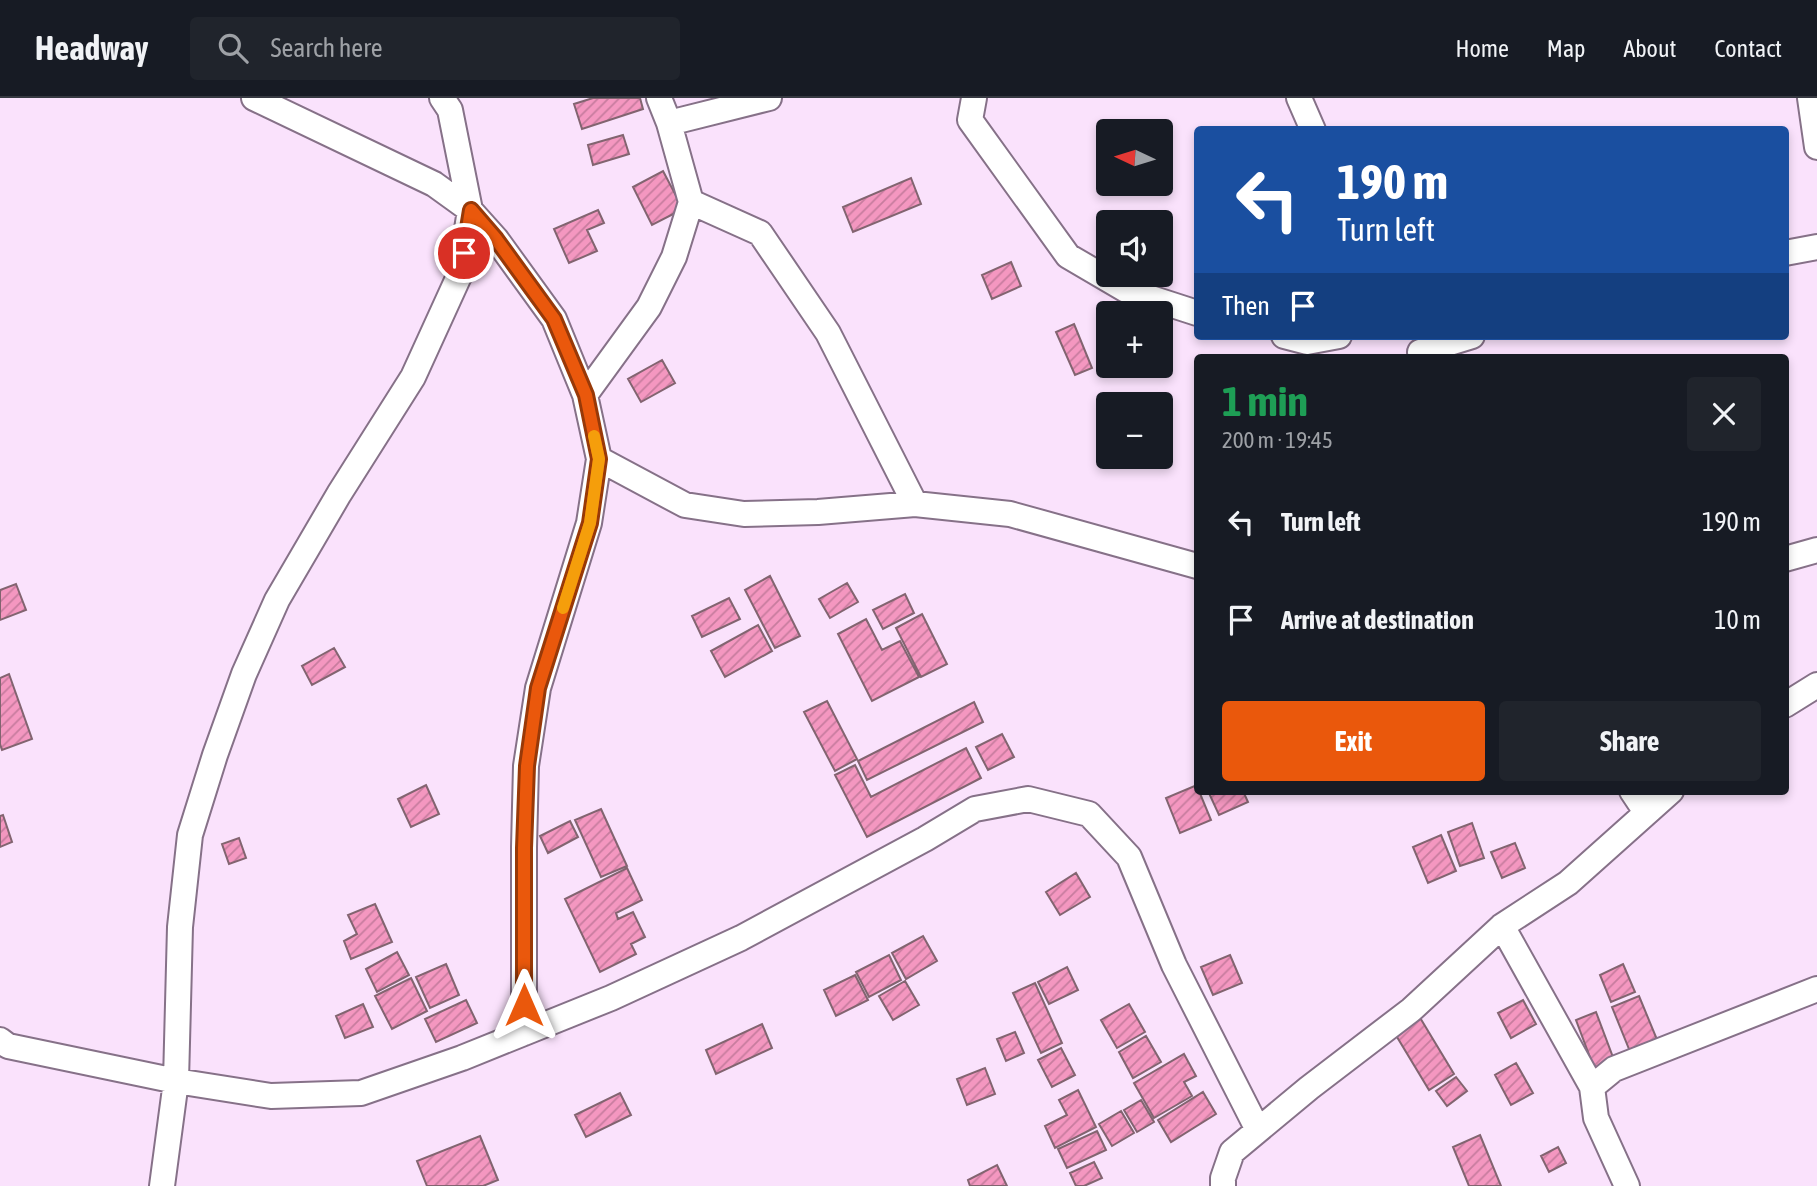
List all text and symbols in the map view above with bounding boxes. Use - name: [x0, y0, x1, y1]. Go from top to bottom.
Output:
- search box: [190, 17, 680, 80]
- text: Headway: [35, 29, 148, 67]
- icon: search: [214, 29, 252, 67]
- text: Search here: [270, 33, 383, 63]
- text: Home: [1455, 35, 1509, 62]
- text: Map: [1547, 35, 1585, 62]
- text: About: [1623, 35, 1676, 62]
- text: Contact: [1714, 35, 1782, 62]
- north arrow: [1096, 119, 1172, 196]
- map controls: [1096, 119, 1173, 469]
- text: 190 m: [1337, 153, 1448, 209]
- icon: left: [1222, 154, 1313, 245]
- button: sound: [1096, 210, 1173, 287]
- text: Turn left: [1337, 211, 1435, 248]
- pin: [434, 223, 494, 283]
- icon: arrive: [445, 234, 483, 272]
- icon: arrive: [1284, 287, 1322, 325]
- text: Then: [1222, 291, 1270, 321]
- button: +: [1096, 301, 1173, 378]
- text: 1 min: [1222, 377, 1308, 425]
- button: close: [1687, 377, 1761, 451]
- button: −: [1096, 392, 1173, 469]
- text: 200 m · 19:45: [1222, 427, 1333, 453]
- icon: left: [1222, 503, 1260, 541]
- text: Turn left: [1281, 507, 1361, 537]
- text: 190 m: [1702, 507, 1761, 537]
- icon: arrive: [1222, 601, 1260, 639]
- text: Arrive at destination: [1281, 605, 1474, 635]
- text: 10 m: [1714, 605, 1761, 635]
- button: Exit: [1222, 701, 1485, 781]
- button: Share: [1499, 701, 1761, 781]
- position arrow: [487, 968, 561, 1042]

